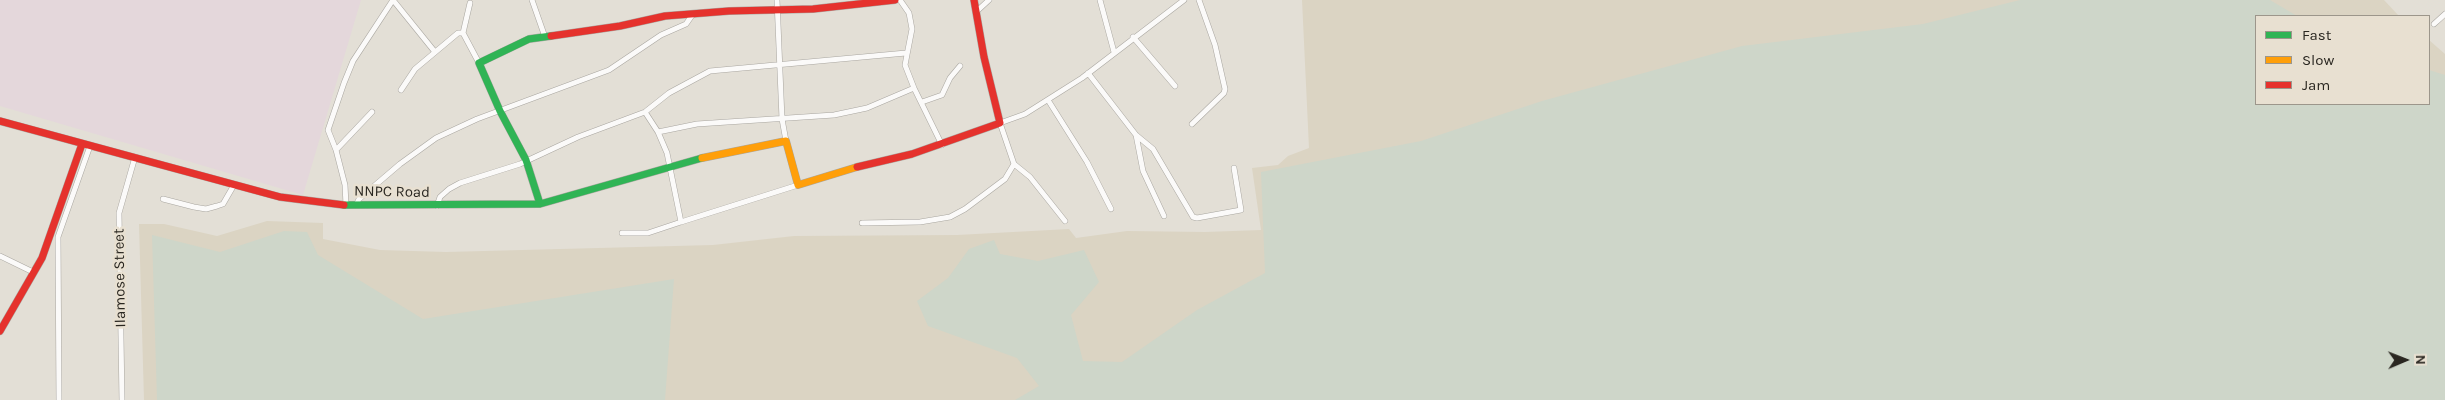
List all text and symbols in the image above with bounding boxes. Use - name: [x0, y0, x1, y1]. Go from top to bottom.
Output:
- legend: [2255, 15, 2430, 105]
- text: Fast: [2302, 26, 2331, 44]
- text: Slow: [2302, 51, 2334, 69]
- text: Jam: [2302, 76, 2330, 94]
- street label: NNPC Road: [354, 182, 430, 202]
- street label: Ilamose Street: [110, 228, 130, 328]
- north arrow: [2380, 335, 2430, 385]
- text: N: [2412, 355, 2429, 365]

